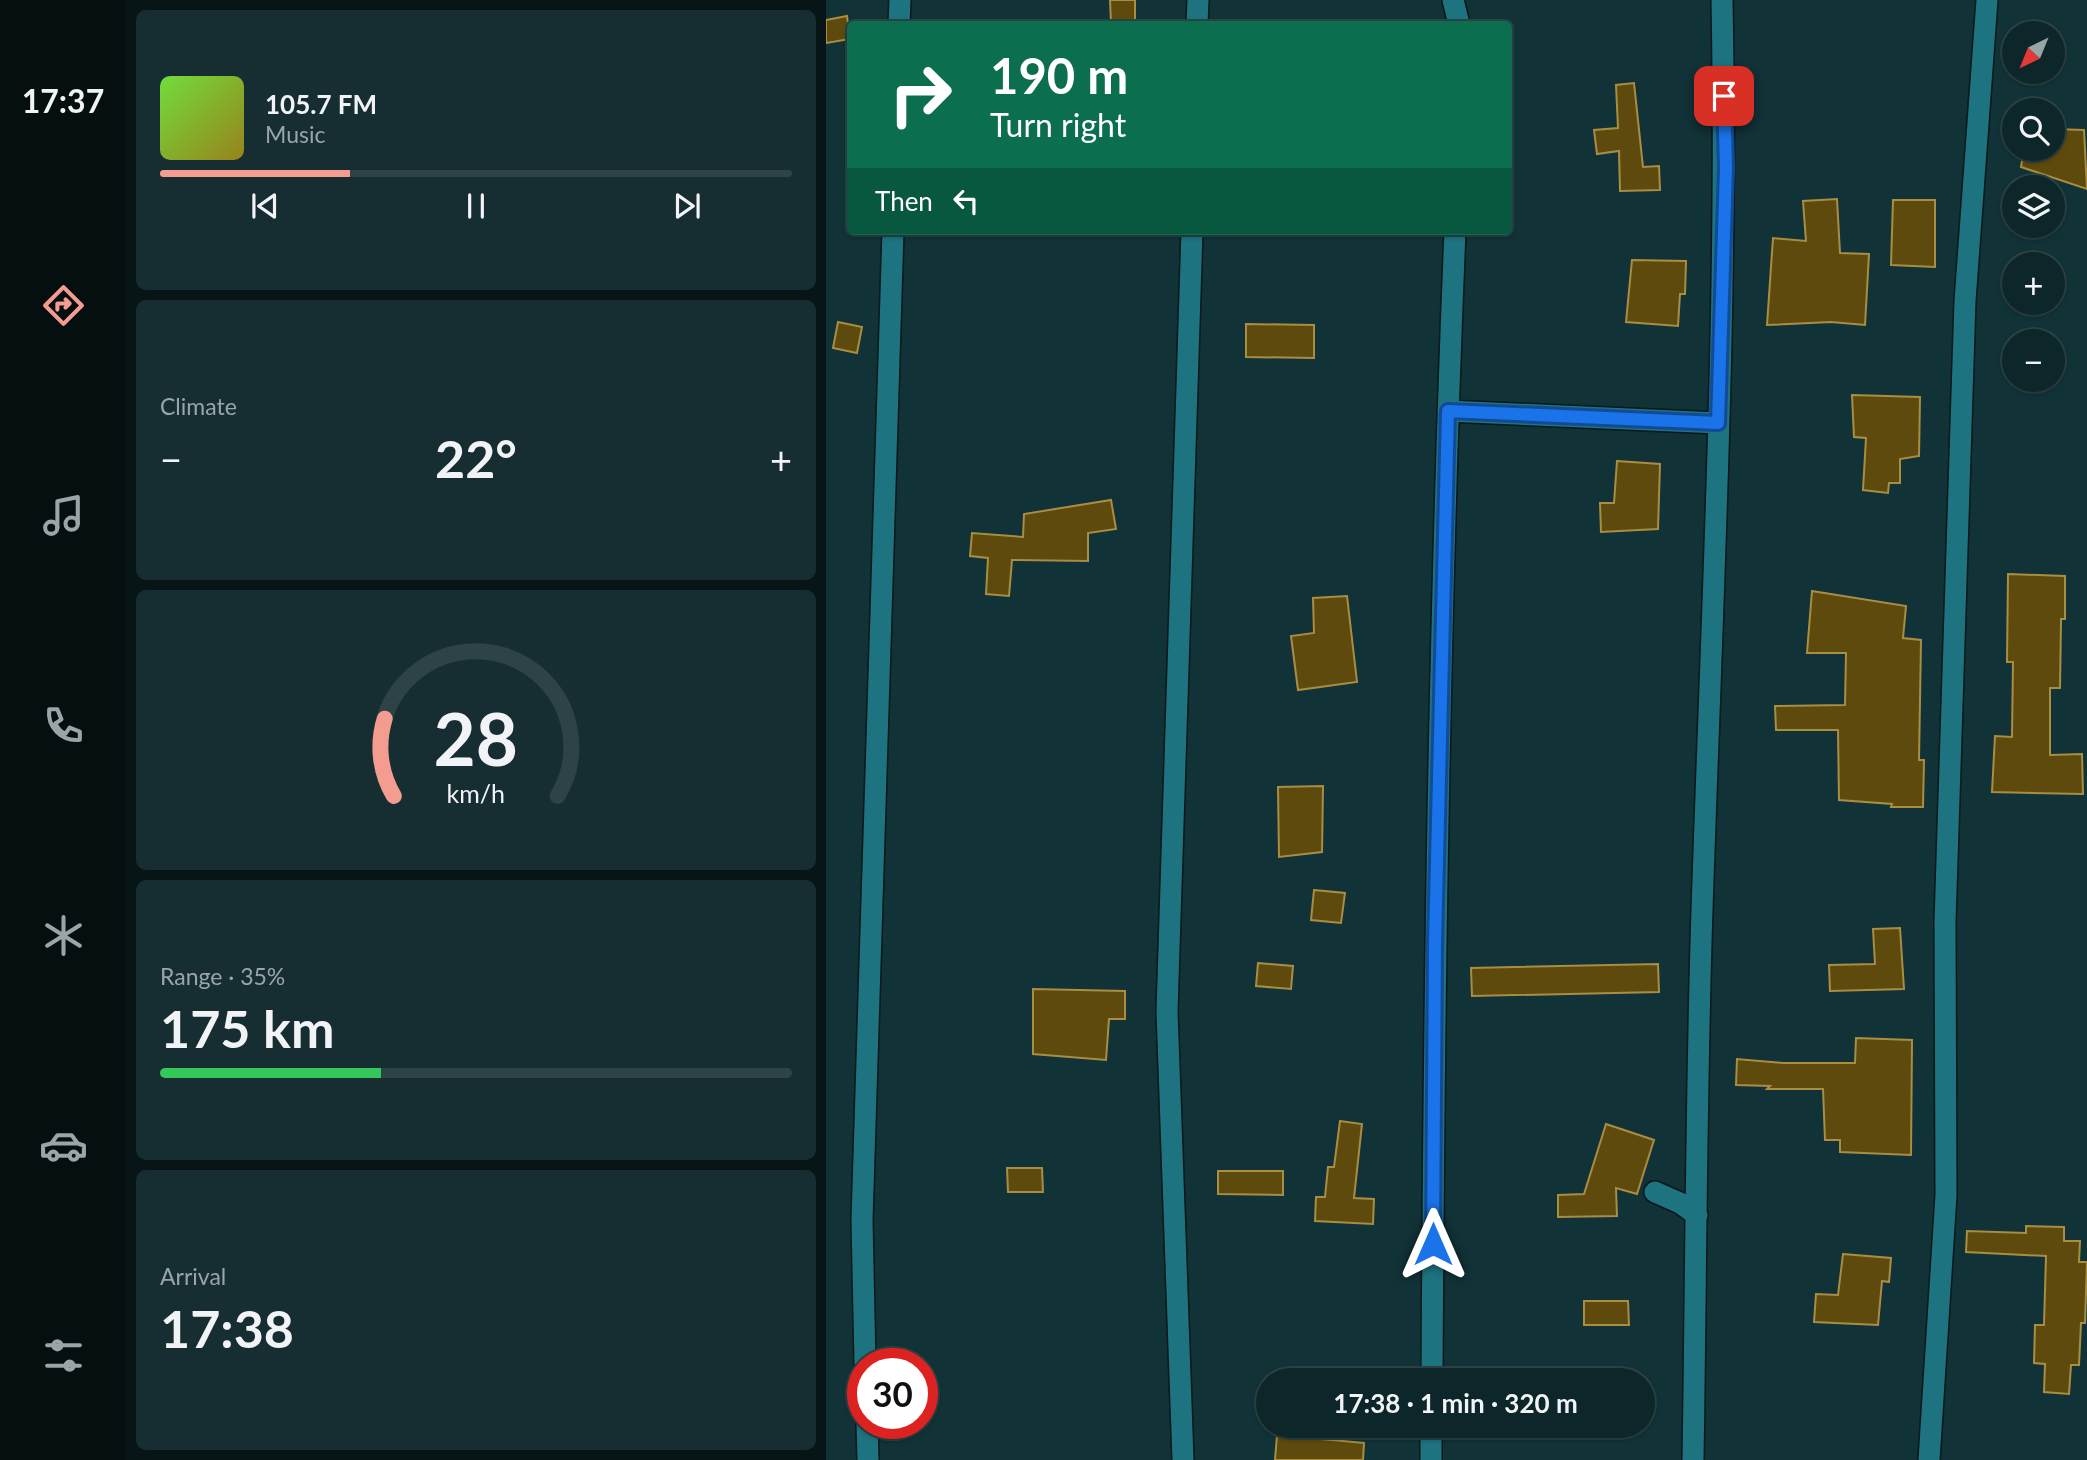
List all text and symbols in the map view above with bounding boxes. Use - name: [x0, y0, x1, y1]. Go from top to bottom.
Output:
- north arrow: [2002, 21, 2065, 84]
- map controls: [2002, 21, 2065, 392]
- text: 190 m: [990, 46, 1128, 104]
- icon: right: [875, 49, 966, 140]
- pin: [1694, 66, 1754, 126]
- icon: arrive: [1705, 77, 1743, 115]
- text: 17:37: [22, 81, 104, 120]
- text: 105.7 FM: [265, 88, 377, 120]
- button: search: [2002, 98, 2065, 161]
- text: Turn right: [990, 105, 1126, 144]
- text: Music: [265, 120, 325, 148]
- button: layers: [2002, 175, 2065, 238]
- icon: left: [947, 182, 985, 220]
- text: Then: [875, 185, 933, 217]
- icon: previous: [246, 187, 284, 225]
- icon: pause: [457, 187, 495, 225]
- icon: next: [668, 187, 706, 225]
- button: +: [2002, 252, 2065, 315]
- icon: directions: [39, 281, 88, 330]
- button: −: [2002, 329, 2065, 392]
- text: Climate: [160, 392, 237, 420]
- text: 22°: [435, 427, 517, 489]
- text: −: [160, 436, 182, 482]
- text: +: [770, 436, 792, 482]
- icon: music: [39, 491, 88, 540]
- text: 28: [434, 694, 518, 782]
- icon: phone: [39, 701, 88, 750]
- text: km/h: [447, 778, 505, 808]
- icon: climate: [39, 911, 88, 960]
- text: Range · 35%: [160, 962, 285, 990]
- text: 175 km: [160, 997, 334, 1059]
- icon: car: [39, 1121, 88, 1170]
- position arrow: [1396, 1207, 1470, 1281]
- text: Arrival: [160, 1262, 226, 1290]
- text: 17:38: [160, 1297, 294, 1359]
- icon: filters: [39, 1331, 88, 1380]
- speed limit sign: 30: [847, 1348, 938, 1439]
- text: 17:38 · 1 min · 320 m: [1333, 1387, 1578, 1419]

